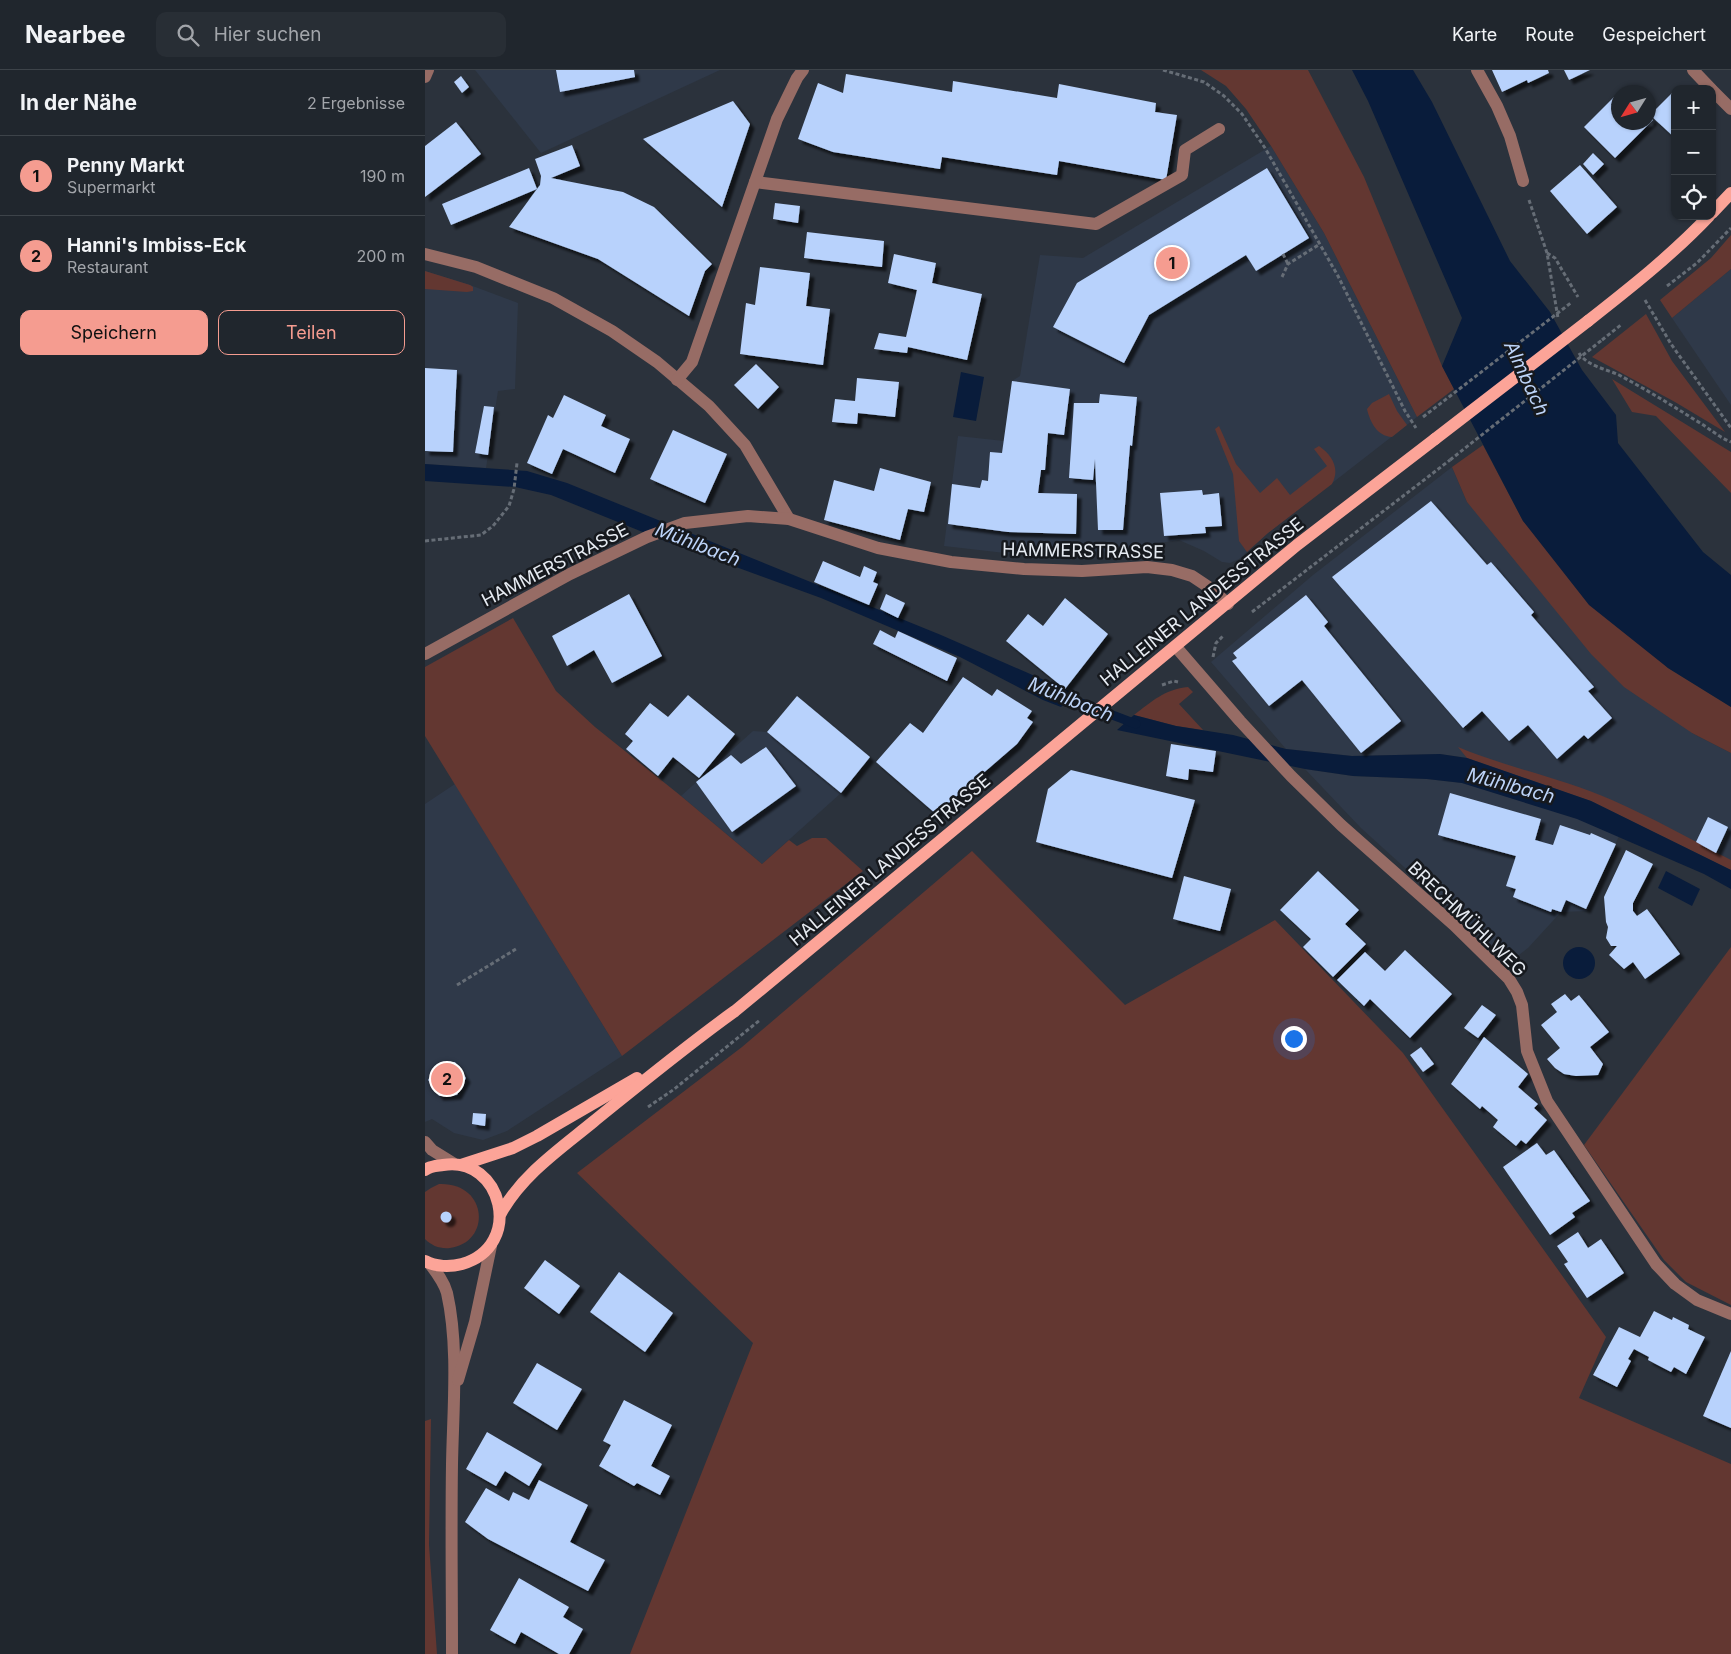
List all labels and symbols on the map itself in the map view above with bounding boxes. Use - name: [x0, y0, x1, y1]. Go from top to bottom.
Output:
- north arrow: [1611, 85, 1656, 130]
- pin: 1: [1156, 244, 1188, 282]
- water label: Almbach: [1499, 336, 1554, 419]
- street label: HALLEINER LANDESSTRASSE: [1096, 513, 1308, 690]
- street label: HAMMERSTRASSE: [478, 518, 632, 611]
- water label: Mühlbach: [652, 518, 744, 571]
- street label: HAMMERSTRASSE: [1002, 539, 1164, 562]
- water label: Mühlbach: [1025, 672, 1117, 727]
- water label: Mühlbach: [1465, 763, 1557, 808]
- street label: HALLEINER LANDESSTRASSE: [785, 769, 994, 950]
- street label: BRECHMÜHLWEG: [1404, 856, 1531, 980]
- your location: [1281, 1026, 1307, 1052]
- pin: 2: [431, 1060, 463, 1098]

